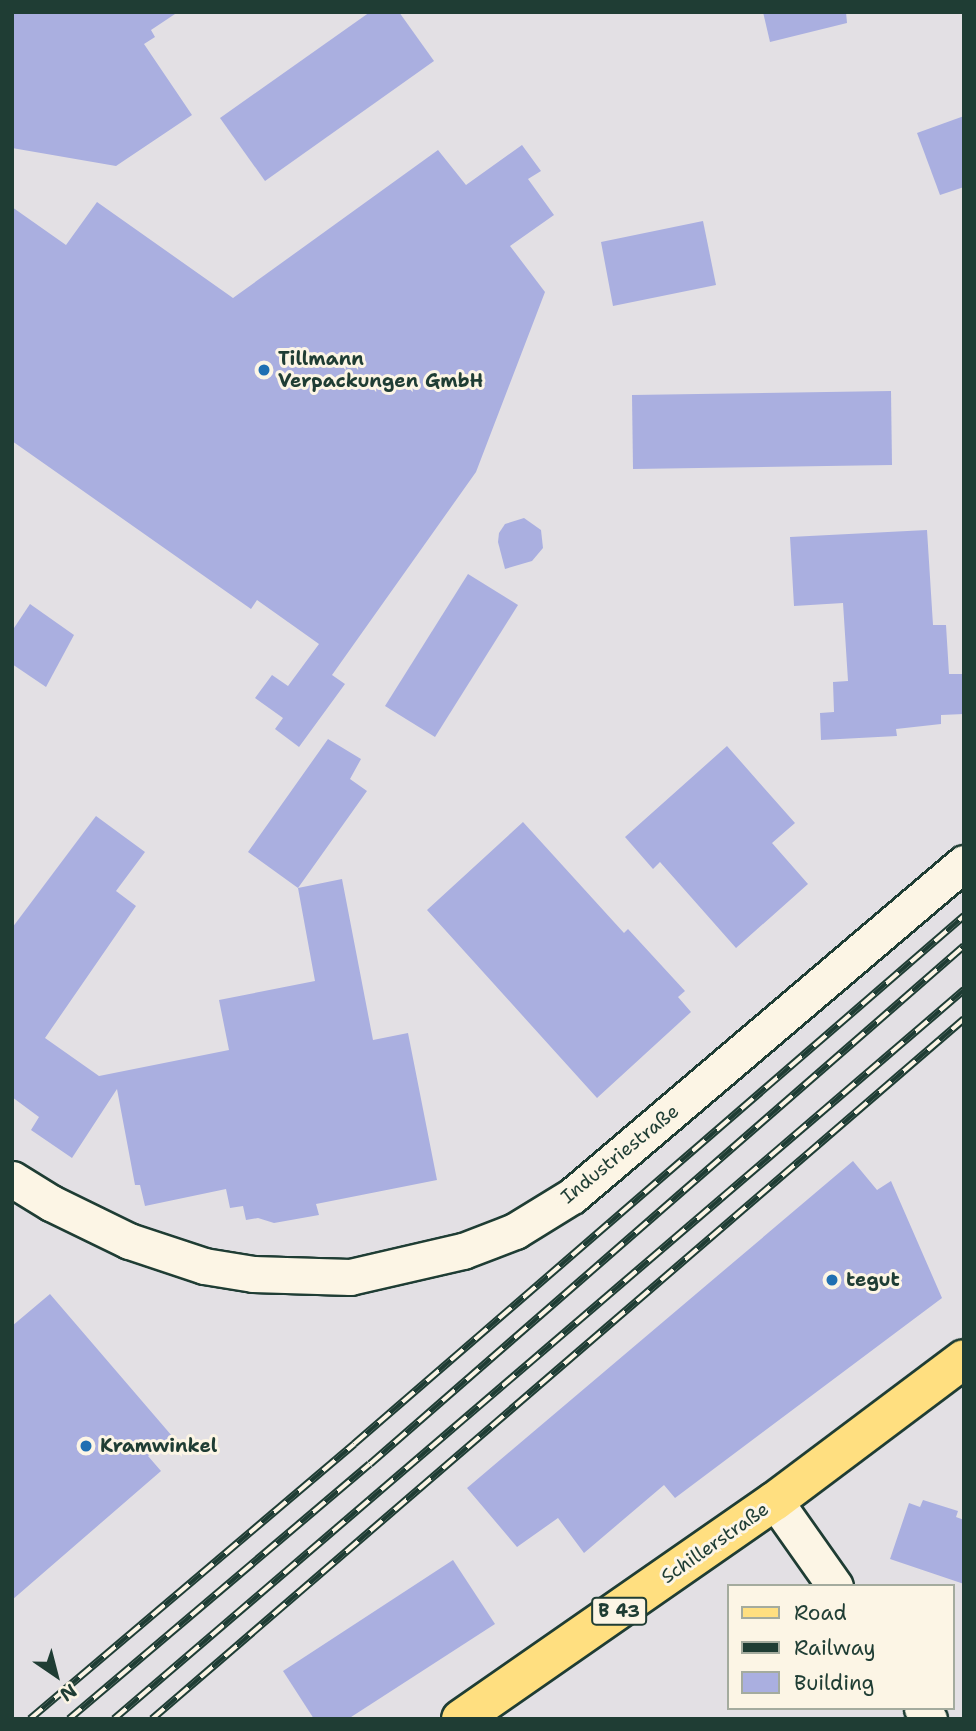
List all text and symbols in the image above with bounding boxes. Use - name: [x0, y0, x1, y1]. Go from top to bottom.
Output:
- place label: Tillmann Verpackungen GmbH: [278, 348, 483, 392]
- marker: Tillmann Verpackungen GmbH: [256, 362, 272, 378]
- street label: Industriestraße: [557, 1100, 683, 1208]
- place label: tegut: [846, 1269, 900, 1291]
- marker: tegut: [824, 1272, 840, 1288]
- place label: Kramwinkel: [100, 1435, 217, 1457]
- marker: Kramwinkel: [78, 1438, 94, 1454]
- street label: Schillerstraße: [657, 1498, 773, 1588]
- legend: [727, 1584, 955, 1710]
- road number: B 43: [591, 1596, 647, 1626]
- text: Road: [794, 1599, 847, 1627]
- text: Railway: [794, 1634, 876, 1662]
- north arrow: [21, 1640, 91, 1710]
- text: Building: [794, 1669, 874, 1697]
- text: N: [55, 1678, 82, 1707]

